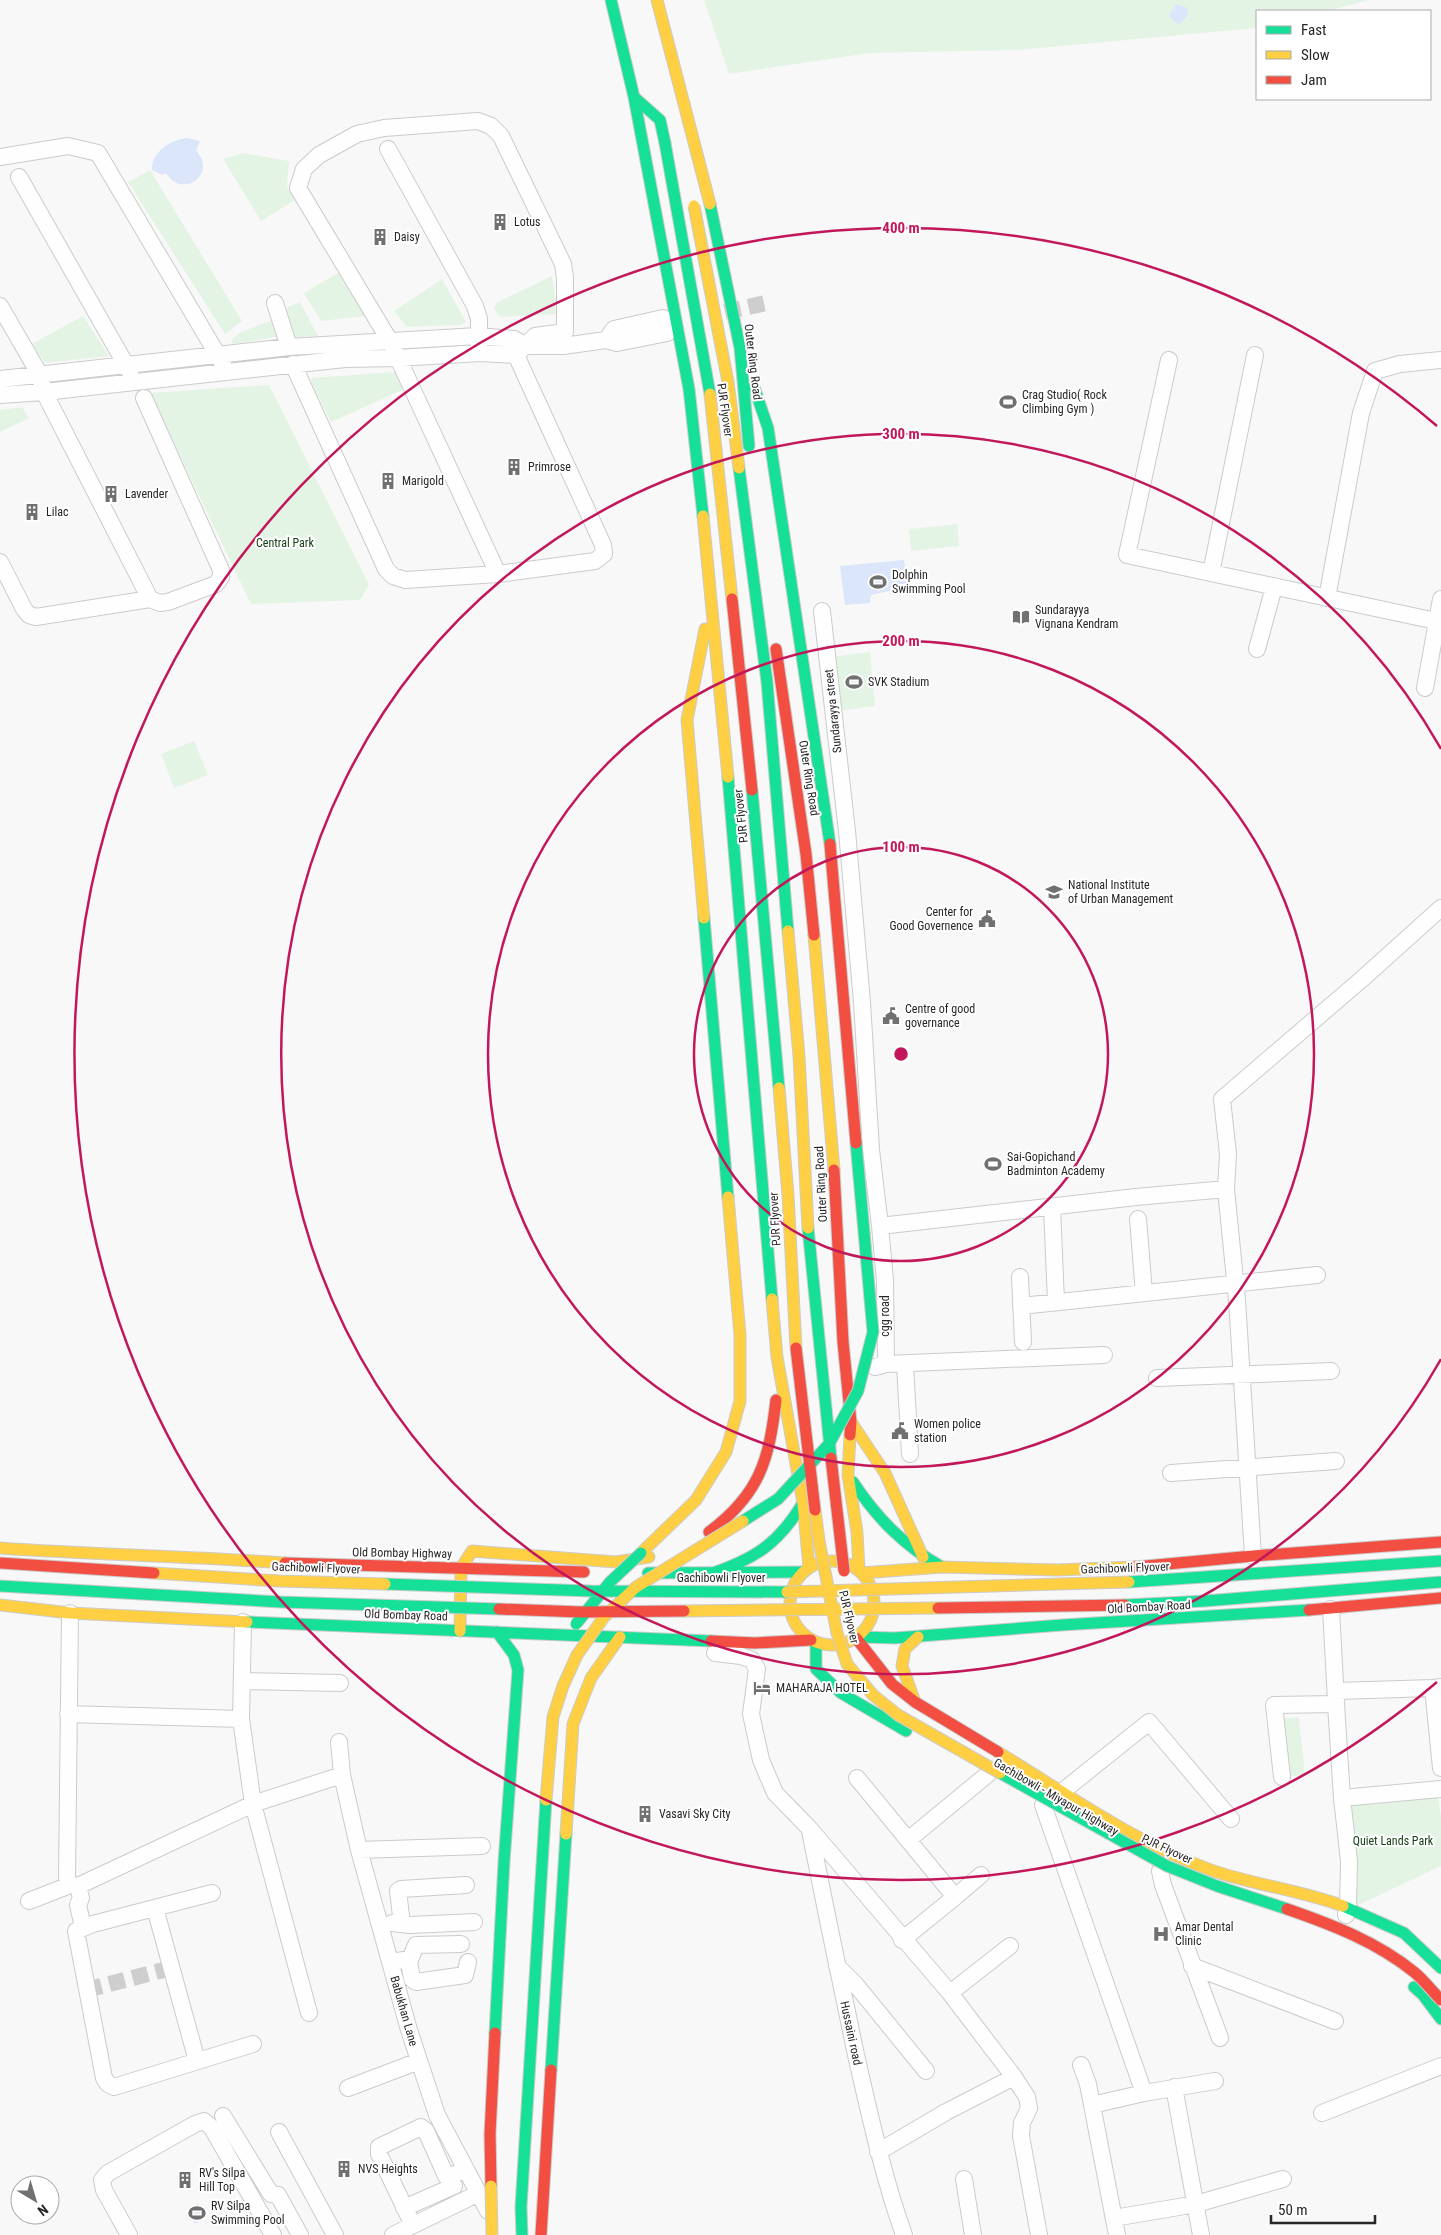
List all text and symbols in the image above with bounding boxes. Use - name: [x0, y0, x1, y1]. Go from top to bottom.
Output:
- legend: [1256, 10, 1431, 100]
- text: Fast: [1301, 21, 1326, 39]
- text: Slow: [1301, 46, 1330, 64]
- text: Jam: [1301, 71, 1327, 89]
- building icon: Lotus: [490, 212, 510, 232]
- place label: Lotus: [514, 215, 541, 229]
- text: 400 m: [882, 219, 920, 237]
- building icon: Daisy: [370, 227, 390, 247]
- place label: Daisy: [394, 230, 420, 244]
- street label: Outer Ring Road: [741, 323, 765, 401]
- street label: PJR Flyover: [714, 382, 736, 438]
- place label: Crag Studio( Rock Climbing Gym ): [1022, 388, 1107, 416]
- sports icon: Crag Studio( Rock Climbing Gym ): [998, 392, 1018, 412]
- text: 300 m: [882, 425, 920, 443]
- building icon: Primrose: [504, 457, 524, 477]
- place label: Primrose: [528, 460, 571, 474]
- building icon: Marigold: [378, 471, 398, 491]
- place label: Marigold: [402, 474, 444, 488]
- building icon: Lavender: [101, 484, 121, 504]
- place label: Lavender: [125, 487, 168, 501]
- building icon: Lilac: [22, 502, 42, 522]
- place label: Lilac: [46, 505, 69, 519]
- park label: Central Park: [256, 536, 315, 550]
- place label: Dolphin Swimming Pool: [892, 568, 965, 596]
- sports icon: Dolphin Swimming Pool: [868, 572, 888, 592]
- place label: Sundarayya Vignana Kendram: [1035, 603, 1118, 631]
- library icon: Sundarayya Vignana Kendram: [1011, 607, 1031, 627]
- text: 200 m: [882, 632, 920, 650]
- street label: Sundarayya street: [822, 668, 844, 754]
- sports icon: SVK Stadium: [844, 672, 864, 692]
- place label: SVK Stadium: [868, 675, 929, 689]
- street label: Outer Ring Road: [796, 739, 822, 817]
- street label: PJR Flyover: [731, 788, 751, 844]
- text: 100 m: [882, 838, 920, 856]
- place label: National Institute of Urban Management: [1068, 878, 1174, 906]
- school or university icon: National Institute of Urban Management: [1044, 882, 1064, 902]
- place label: Center for Good Governence: [889, 905, 973, 933]
- public building icon: Center for Good Governence: [977, 909, 997, 929]
- place label: Centre of good governance: [905, 1002, 975, 1030]
- public building icon: Centre of good governance: [881, 1006, 901, 1026]
- centre of rings: [892, 1045, 910, 1063]
- street label: Outer Ring Road: [812, 1145, 830, 1222]
- place label: Sai-Gopichand Badminton Academy: [1007, 1150, 1105, 1178]
- sports icon: Sai-Gopichand Badminton Academy: [983, 1154, 1003, 1174]
- street label: PJR Flyover: [767, 1191, 783, 1246]
- street label: cgg road: [878, 1295, 892, 1337]
- place label: Women police station: [914, 1417, 981, 1445]
- public building icon: Women police station: [890, 1421, 910, 1441]
- street label: Old Bombay Highway: [352, 1545, 452, 1561]
- street label: Gachibowli Flyover: [271, 1559, 361, 1577]
- street label: Gachibowli Flyover: [1080, 1559, 1170, 1577]
- street label: Gachibowli Flyover: [677, 1571, 766, 1585]
- street label: PJR Flyover: [836, 1589, 862, 1645]
- street label: Old Bombay Road: [1107, 1598, 1191, 1616]
- street label: Old Bombay Road: [364, 1607, 448, 1623]
- hotel icon: MAHARAJA HOTEL: [752, 1678, 772, 1698]
- place label: MAHARAJA HOTEL: [776, 1681, 868, 1695]
- street label: Gachibowli - Miyapur Highway: [991, 1756, 1121, 1838]
- building icon: Vasavi Sky City: [635, 1804, 655, 1824]
- place label: Vasavi Sky City: [659, 1807, 730, 1821]
- street label: PJR Flyover: [1140, 1831, 1195, 1867]
- park label: Quiet Lands Park: [1353, 1834, 1434, 1848]
- place label: Amar Dental Clinic: [1175, 1920, 1233, 1948]
- hospital icon: Amar Dental Clinic: [1151, 1924, 1171, 1944]
- street label: Babukhan Lane: [387, 1974, 421, 2048]
- street label: Hussaini road: [837, 2000, 865, 2066]
- building icon: NVS Heights: [334, 2159, 354, 2179]
- place label: NVS Heights: [358, 2162, 418, 2176]
- place label: RV's Silpa Hill Top: [199, 2166, 245, 2194]
- building icon: RV's Silpa Hill Top: [175, 2170, 195, 2190]
- north arrow: [10, 2175, 60, 2225]
- scale bar: [1271, 2192, 1375, 2224]
- place label: RV Silpa Swimming Pool: [211, 2199, 284, 2227]
- text: N: [35, 2201, 51, 2219]
- text: 50 m: [1278, 2201, 1308, 2219]
- sports icon: RV Silpa Swimming Pool: [187, 2203, 207, 2223]

